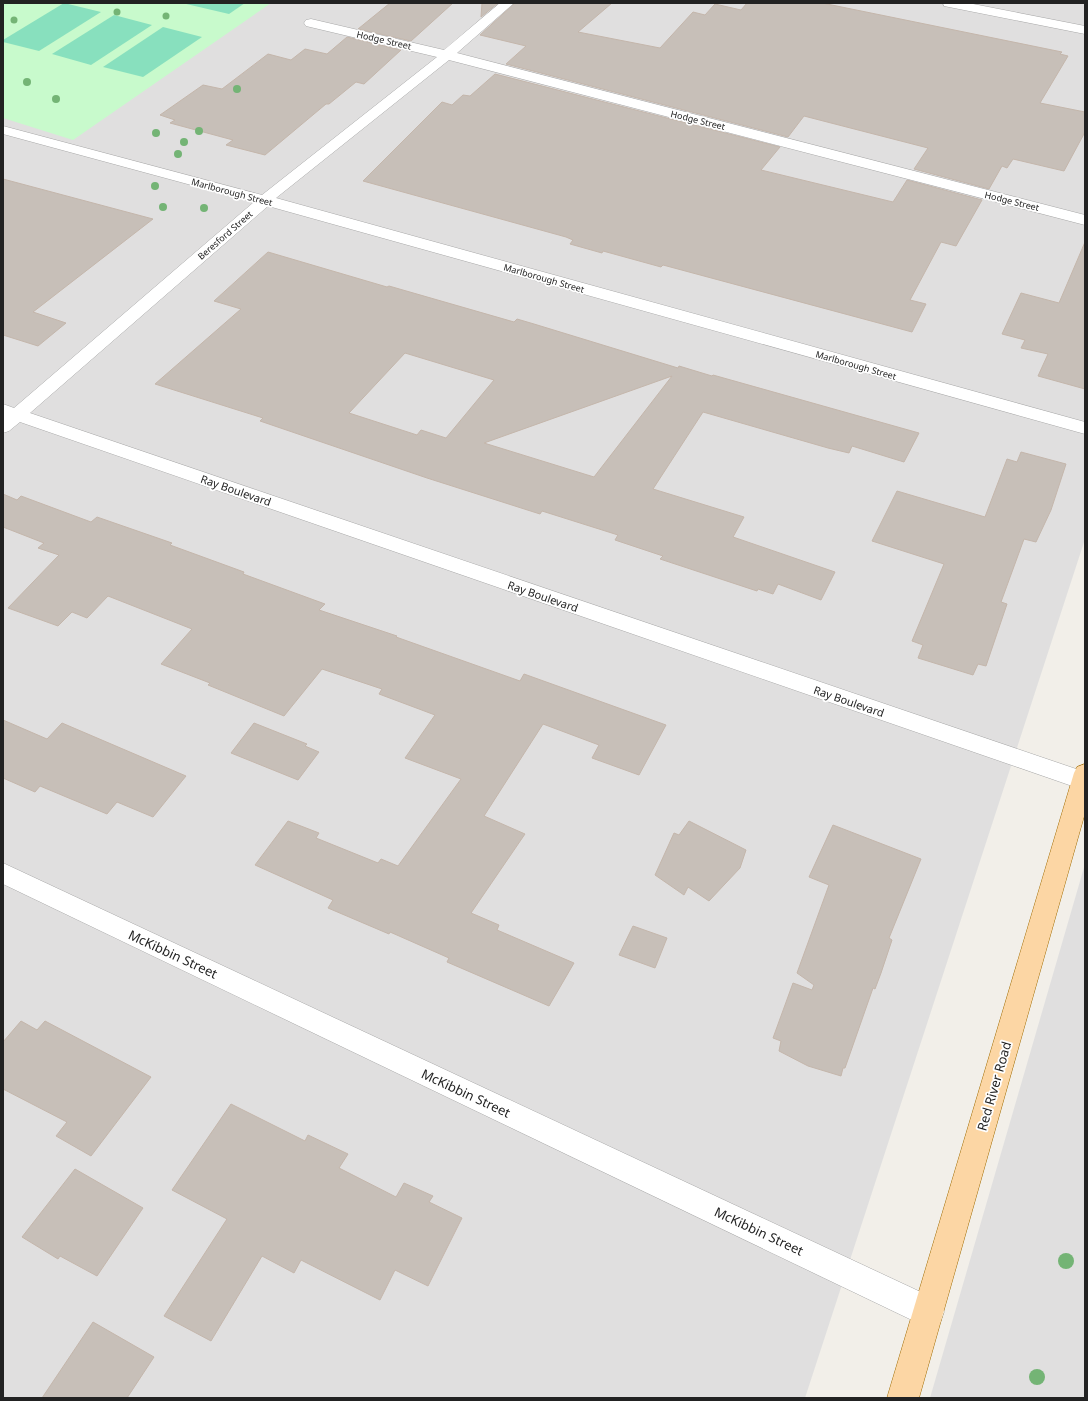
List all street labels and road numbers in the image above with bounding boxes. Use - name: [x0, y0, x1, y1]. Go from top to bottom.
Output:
- street label: Hodge Street: [355, 27, 413, 53]
- street label: Hodge Street: [669, 107, 727, 133]
- street label: Marlborough Street: [190, 175, 275, 209]
- street label: Hodge Street: [983, 188, 1041, 214]
- street label: Beresford Street: [195, 207, 256, 263]
- street label: Marlborough Street: [502, 260, 587, 296]
- street label: Marlborough Street: [814, 347, 899, 383]
- street label: Ray Boulevard: [199, 471, 273, 509]
- street label: Ray Boulevard: [506, 577, 580, 615]
- street label: Ray Boulevard: [812, 682, 886, 720]
- street label: McKibbin Street: [125, 925, 221, 983]
- street label: Red River Road: [973, 1039, 1015, 1133]
- street label: McKibbin Street: [418, 1064, 514, 1122]
- street label: McKibbin Street: [711, 1202, 807, 1260]

